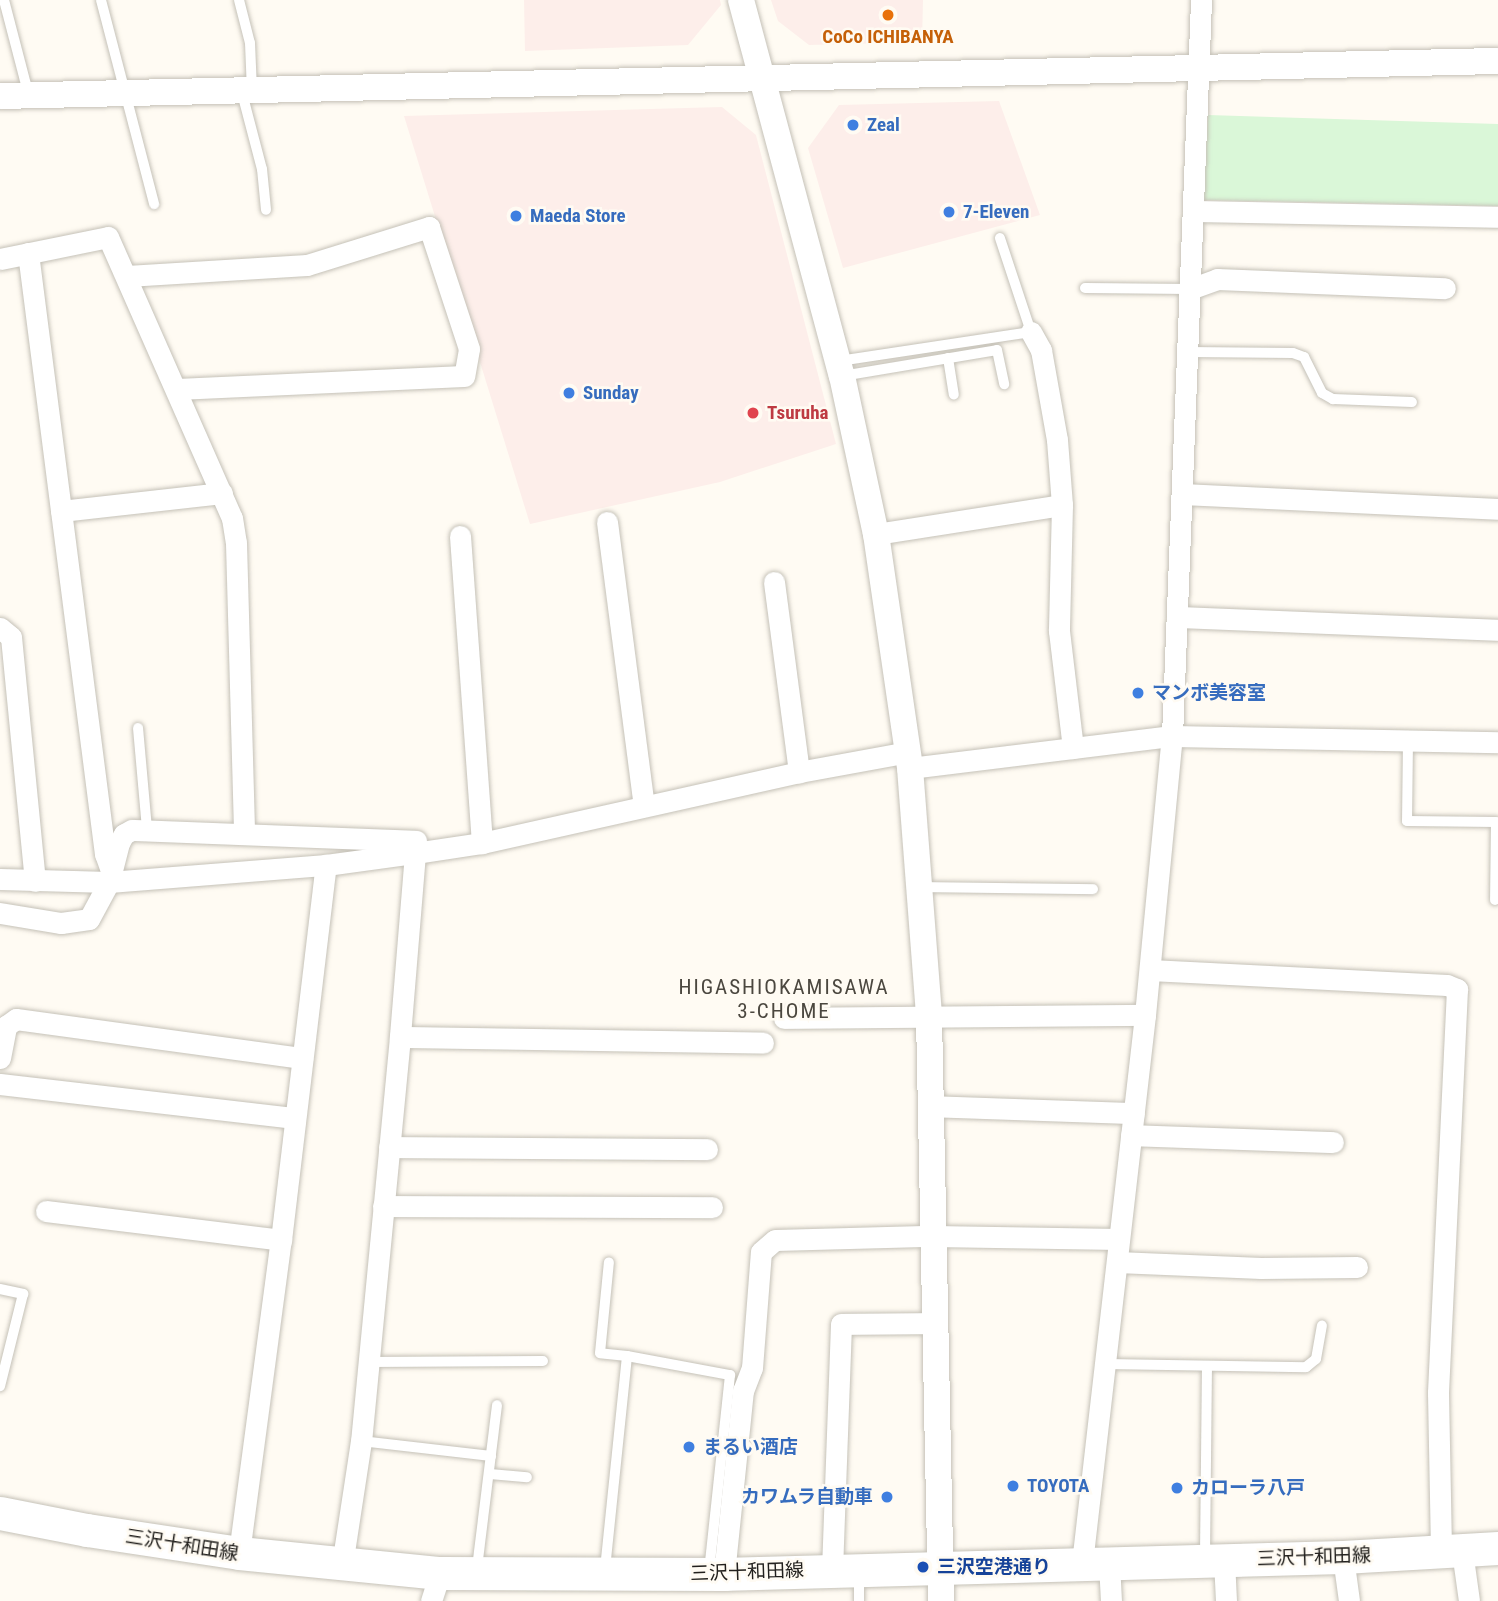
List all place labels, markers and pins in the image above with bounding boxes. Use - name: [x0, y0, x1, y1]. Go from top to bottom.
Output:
- marker: CoCo ICHIBANYA: [880, 7, 896, 23]
- place label: CoCo ICHIBANYA: [822, 26, 954, 48]
- place label: Zeal: [867, 114, 900, 136]
- marker: Zeal: [845, 117, 861, 133]
- place label: 7-Eleven: [963, 201, 1029, 223]
- marker: 7-Eleven: [941, 204, 957, 220]
- place label: Maeda Store: [530, 205, 626, 227]
- marker: Maeda Store: [508, 208, 524, 224]
- place label: Sunday: [583, 382, 639, 404]
- marker: Sunday: [561, 385, 577, 401]
- place label: Tsuruha: [767, 402, 828, 424]
- marker: Tsuruha: [745, 405, 761, 421]
- place label: マンボ美容室: [1152, 682, 1266, 704]
- marker: マンボ美容室: [1130, 685, 1146, 701]
- place label: まるい酒店: [703, 1436, 798, 1458]
- marker: まるい酒店: [681, 1439, 697, 1455]
- place label: TOYOTA: [1027, 1475, 1089, 1497]
- place label: カローラ八戸: [1191, 1477, 1305, 1499]
- marker: TOYOTA: [1005, 1478, 1021, 1494]
- marker: カローラ八戸: [1169, 1480, 1185, 1496]
- place label: カワムラ自動車: [740, 1486, 873, 1508]
- marker: カワムラ自動車: [879, 1489, 895, 1505]
- place label: 三沢空港通り: [937, 1556, 1051, 1578]
- marker: 三沢空港通り: [915, 1559, 931, 1575]

